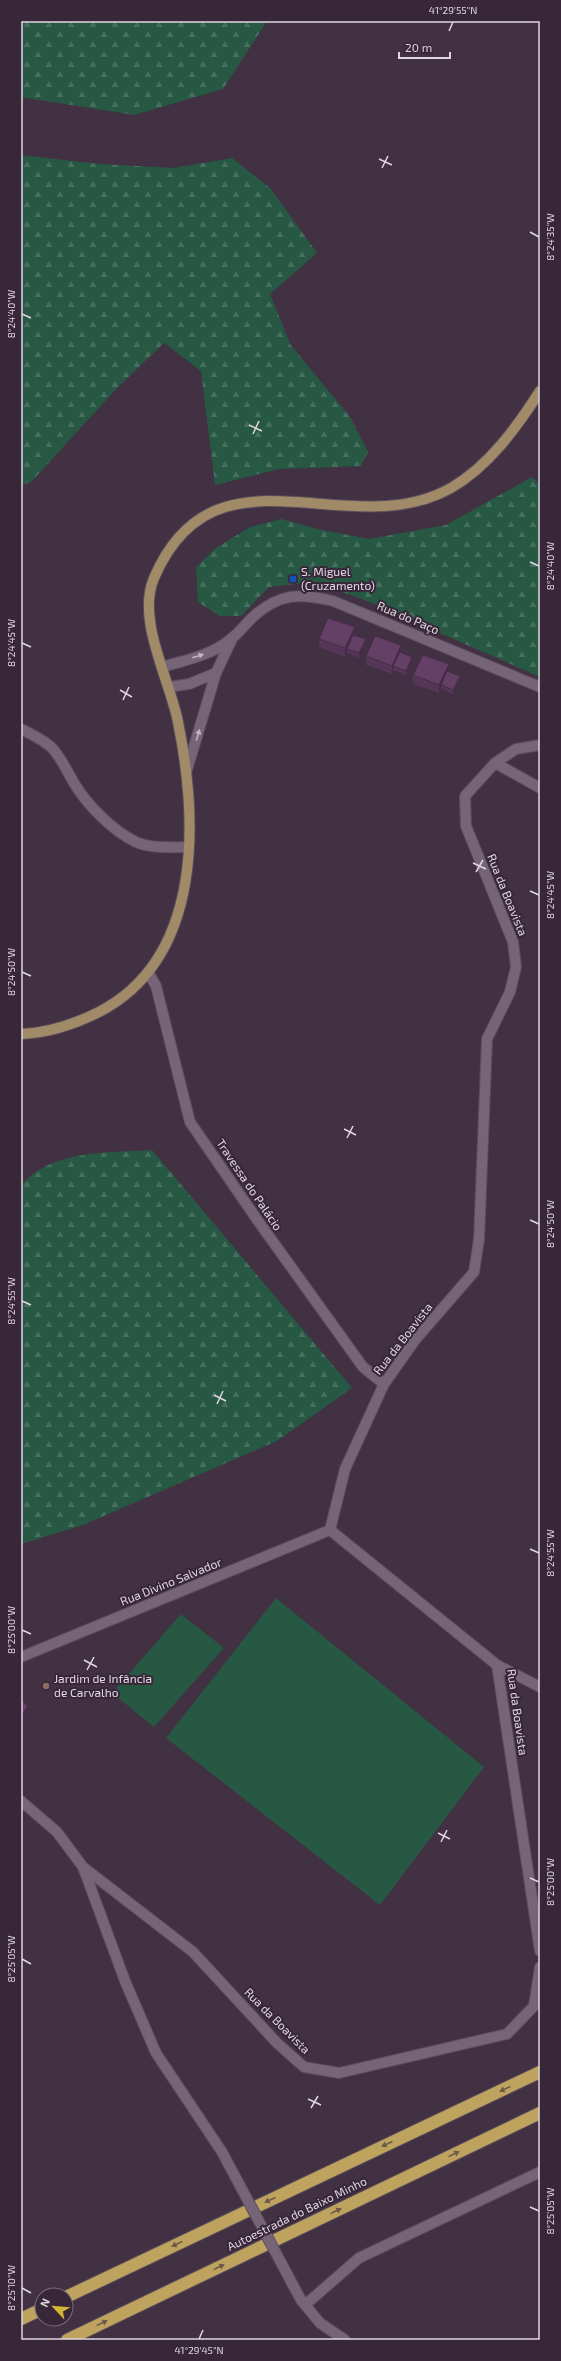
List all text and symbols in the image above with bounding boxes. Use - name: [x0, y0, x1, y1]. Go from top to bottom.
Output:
- text: 41°29'55"N: [429, 4, 477, 16]
- scale bar: [399, 34, 450, 60]
- text: 20 m: [405, 40, 432, 54]
- text: 8°24'35"W: [544, 213, 556, 261]
- text: 8°24'40"W: [5, 289, 17, 338]
- text: 8°24'40"W: [544, 541, 556, 590]
- place label: S. Miguel (Cruzamento): [301, 564, 375, 592]
- marker: S. Miguel (Cruzamento): [288, 574, 298, 584]
- street label: Rua do Paço: [375, 598, 442, 637]
- text: 8°24'45"W: [5, 619, 17, 667]
- one-way arrow: [193, 653, 205, 659]
- one-way arrow: [195, 729, 201, 741]
- street label: Rua da Boavista: [485, 852, 531, 938]
- text: 8°24'45"W: [544, 871, 556, 919]
- text: 8°24'50"W: [5, 948, 17, 996]
- street label: Travessa do Palácio: [214, 1136, 286, 1233]
- text: 8°24'50"W: [544, 1200, 556, 1248]
- text: 8°24'55"W: [5, 1277, 17, 1325]
- street label: Rua da Boavista: [370, 1300, 435, 1377]
- text: 8°24'55"W: [544, 1529, 556, 1577]
- street label: Rua Divino Salvador: [118, 1554, 224, 1608]
- text: 8°25'00"W: [5, 1606, 17, 1654]
- street label: Rua da Boavista: [505, 1668, 531, 1756]
- place label: Jardim de Infância de Carvalho: [54, 1671, 152, 1699]
- marker: Jardim de Infância de Carvalho: [41, 1681, 51, 1691]
- text: 8°25'00"W: [544, 1858, 556, 1906]
- text: 8°25'05"W: [5, 1935, 17, 1983]
- street label: Rua da Boavista: [242, 1985, 313, 2056]
- one-way arrow: [499, 2086, 510, 2092]
- one-way arrow: [381, 2141, 393, 2147]
- one-way arrow: [448, 2151, 459, 2157]
- street label: Autoestrada do Baixo Minho: [224, 2173, 369, 2253]
- text: 8°25'05"W: [544, 2187, 556, 2235]
- one-way arrow: [264, 2197, 275, 2203]
- one-way arrow: [331, 2208, 342, 2214]
- one-way arrow: [171, 2241, 183, 2247]
- one-way arrow: [213, 2264, 225, 2270]
- text: 8°25'10"W: [5, 2265, 17, 2311]
- north arrow: [34, 2287, 74, 2327]
- text: N: [37, 2296, 52, 2309]
- one-way arrow: [96, 2320, 108, 2326]
- text: 41°29'45"N: [174, 2344, 224, 2356]

